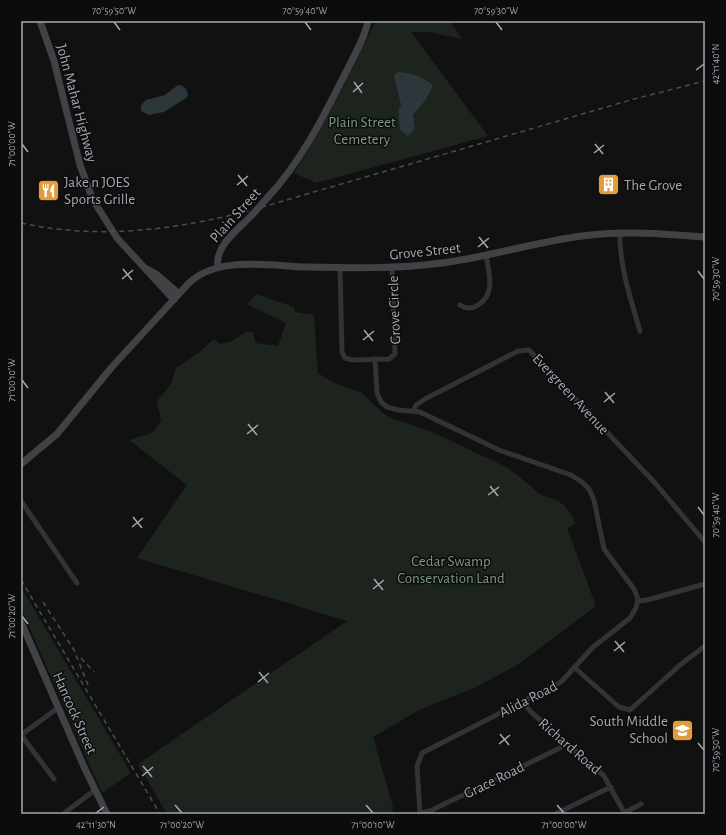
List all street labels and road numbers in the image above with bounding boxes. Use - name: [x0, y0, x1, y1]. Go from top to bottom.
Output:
- street label: John Mahar Highway: [54, 42, 100, 164]
- street label: Plain Street: [207, 185, 264, 245]
- street label: Grove Street: [389, 240, 462, 263]
- street label: Grove Circle: [386, 275, 403, 345]
- street label: Evergreen Avenue: [529, 351, 612, 438]
- street label: Hancock Street: [50, 670, 99, 757]
- street label: Alida Road: [497, 678, 560, 720]
- street label: Richard Road: [536, 715, 604, 778]
- street label: Grace Road: [462, 759, 527, 802]

